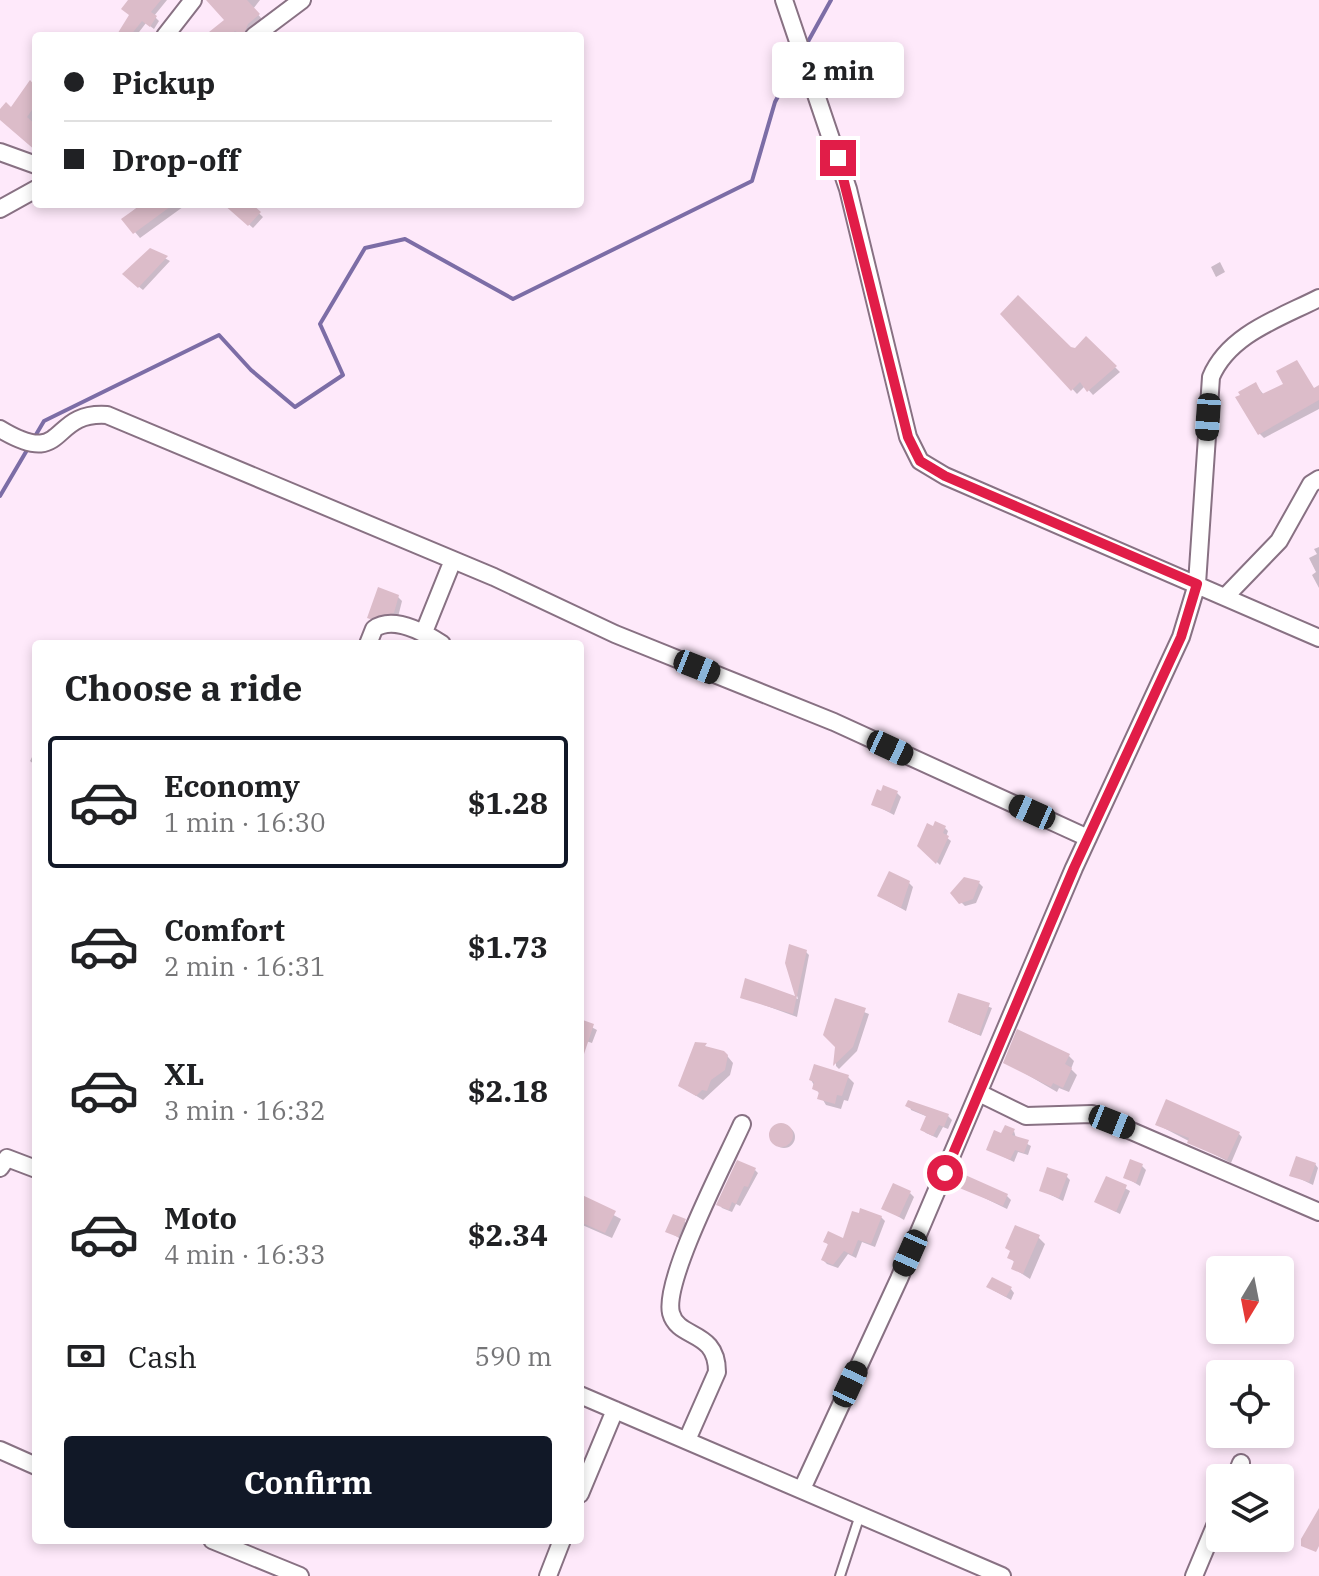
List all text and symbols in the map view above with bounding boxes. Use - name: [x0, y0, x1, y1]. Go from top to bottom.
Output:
- callout: 2 min: [772, 42, 904, 98]
- text: 2 min: [802, 53, 874, 87]
- text: Pickup: [112, 63, 215, 102]
- text: Drop-off: [112, 140, 240, 179]
- route end: [820, 140, 856, 176]
- car: [1194, 392, 1222, 442]
- car: [670, 647, 724, 687]
- text: Choose a ride: [64, 664, 303, 711]
- car: [863, 727, 917, 769]
- icon: car: [68, 766, 140, 838]
- text: Economy: [164, 766, 300, 805]
- text: $1.28: [468, 783, 548, 822]
- car: [1005, 791, 1059, 833]
- text: 1 min · 16:30: [164, 805, 326, 839]
- icon: car: [68, 910, 140, 982]
- text: Comfort: [164, 910, 285, 949]
- text: $1.73: [468, 927, 548, 966]
- text: 2 min · 16:31: [164, 949, 326, 983]
- icon: car: [68, 1054, 140, 1126]
- text: XL: [164, 1054, 204, 1093]
- text: $2.18: [468, 1071, 548, 1110]
- text: 3 min · 16:32: [164, 1093, 326, 1127]
- car: [1085, 1102, 1139, 1142]
- route start: [927, 1155, 963, 1191]
- icon: car: [68, 1198, 140, 1270]
- text: Moto: [164, 1198, 237, 1237]
- text: $2.34: [468, 1215, 548, 1254]
- car: [889, 1226, 931, 1280]
- text: 4 min · 16:33: [164, 1237, 326, 1271]
- north arrow: [1206, 1256, 1294, 1344]
- map controls: [1206, 1256, 1294, 1552]
- icon: cash: [64, 1334, 108, 1378]
- text: Cash: [128, 1337, 197, 1376]
- text: 590 m: [474, 1339, 552, 1373]
- car: [829, 1357, 871, 1411]
- button: locate: [1206, 1360, 1294, 1448]
- button: Confirm: [64, 1436, 552, 1528]
- button: layers: [1206, 1464, 1294, 1552]

